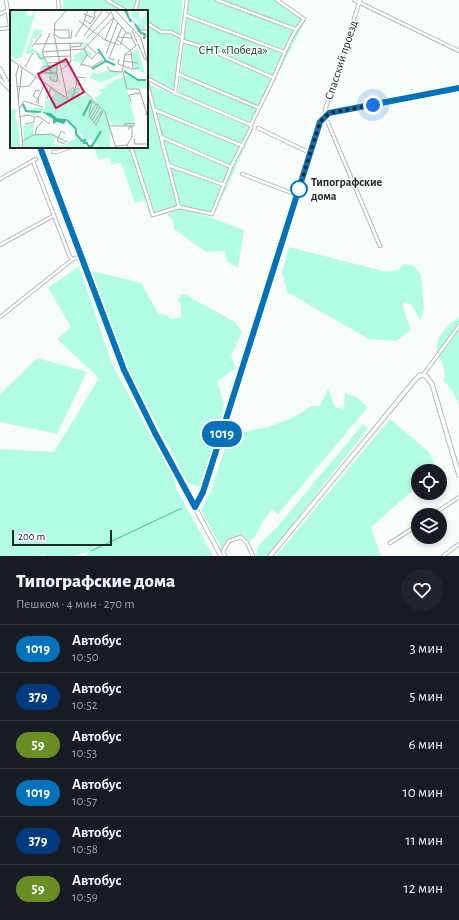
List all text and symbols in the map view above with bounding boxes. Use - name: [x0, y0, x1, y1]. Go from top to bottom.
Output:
- inset map: [10, 10, 148, 148]
- street label: Спасский проезд: [323, 19, 359, 101]
- park label: СНТ «Победа»: [199, 44, 268, 56]
- your location: [363, 95, 383, 115]
- place label: Типографские дома: [311, 176, 383, 202]
- marker: Типографские дома: [290, 180, 308, 198]
- line badge: 1019: [194, 421, 250, 447]
- text: 1019: [210, 427, 234, 441]
- map controls: [411, 464, 447, 544]
- button: locate: [411, 464, 447, 500]
- button: layers: [411, 508, 447, 544]
- scale bar: [12, 528, 112, 547]
- text: 200 m: [18, 531, 45, 542]
- button: heart: [401, 569, 443, 611]
- text: Типографские дома: [16, 572, 175, 591]
- text: Пешком · 4 мин · 270 m: [16, 598, 135, 611]
- text: Автобус: [72, 633, 122, 648]
- text: 3 мин: [409, 641, 443, 656]
- text: 1019: [26, 642, 50, 656]
- text: 10:50: [72, 651, 99, 664]
- text: Автобус: [72, 681, 122, 696]
- text: 5 мин: [409, 689, 443, 704]
- text: 379: [29, 690, 47, 704]
- text: 10:52: [72, 699, 98, 712]
- text: Автобус: [72, 729, 122, 744]
- text: 6 мин: [409, 737, 443, 752]
- text: 59: [32, 738, 44, 752]
- text: 10:53: [72, 747, 97, 760]
- text: Автобус: [72, 777, 122, 792]
- text: 10 мин: [403, 785, 443, 800]
- text: 1019: [26, 786, 50, 800]
- text: 10:57: [72, 795, 97, 808]
- text: Автобус: [72, 825, 122, 840]
- text: 11 мин: [405, 833, 443, 848]
- text: 379: [29, 834, 47, 848]
- text: 10:58: [72, 843, 98, 856]
- text: Автобус: [72, 873, 122, 888]
- text: 12 мин: [404, 881, 443, 896]
- text: 59: [32, 882, 44, 896]
- text: 10:59: [72, 891, 98, 904]

